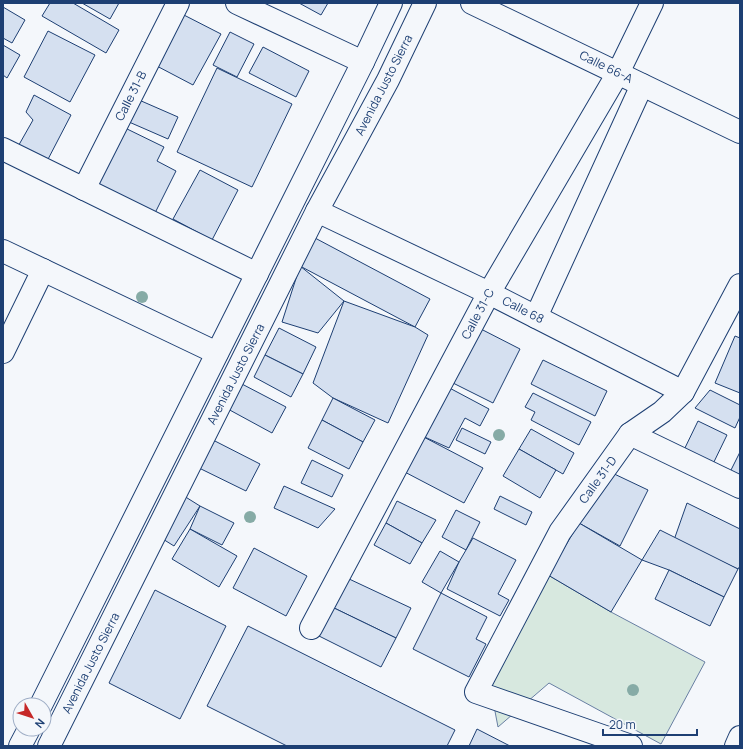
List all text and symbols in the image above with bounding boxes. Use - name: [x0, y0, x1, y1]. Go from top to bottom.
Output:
- street label: Avenida Justo Sierra: [351, 31, 416, 138]
- street label: Calle 66-A: [577, 46, 636, 87]
- street label: Calle 31-B: [111, 68, 150, 124]
- street label: Calle 31-C: [457, 285, 498, 342]
- street label: Calle 68: [499, 292, 547, 327]
- street label: Avenida Justo Sierra: [203, 320, 268, 427]
- street label: Calle 31-D: [575, 453, 621, 507]
- street label: Avenida Justo Sierra: [58, 609, 123, 716]
- north arrow: [12, 697, 52, 737]
- scale bar: [603, 711, 697, 737]
- text: N: [32, 716, 48, 731]
- text: 20 m: [609, 716, 636, 733]

